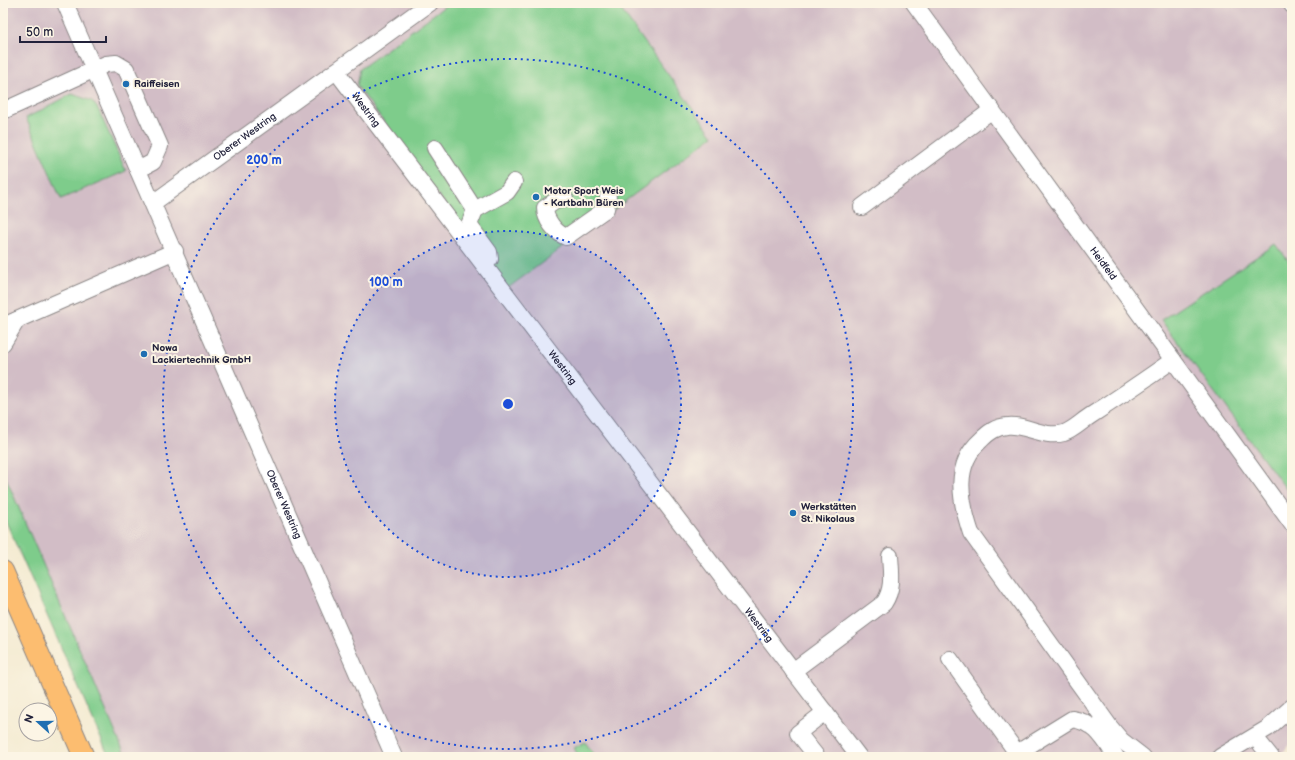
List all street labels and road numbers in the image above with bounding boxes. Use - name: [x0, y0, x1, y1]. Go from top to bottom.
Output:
- street label: Westring: [349, 90, 383, 130]
- street label: Oberer Westring: [211, 110, 279, 164]
- street label: Heidfeld: [1087, 245, 1119, 283]
- street label: Westring: [545, 348, 579, 387]
- street label: Oberer Westring: [263, 468, 304, 541]
- street label: Westring: [742, 606, 776, 645]

